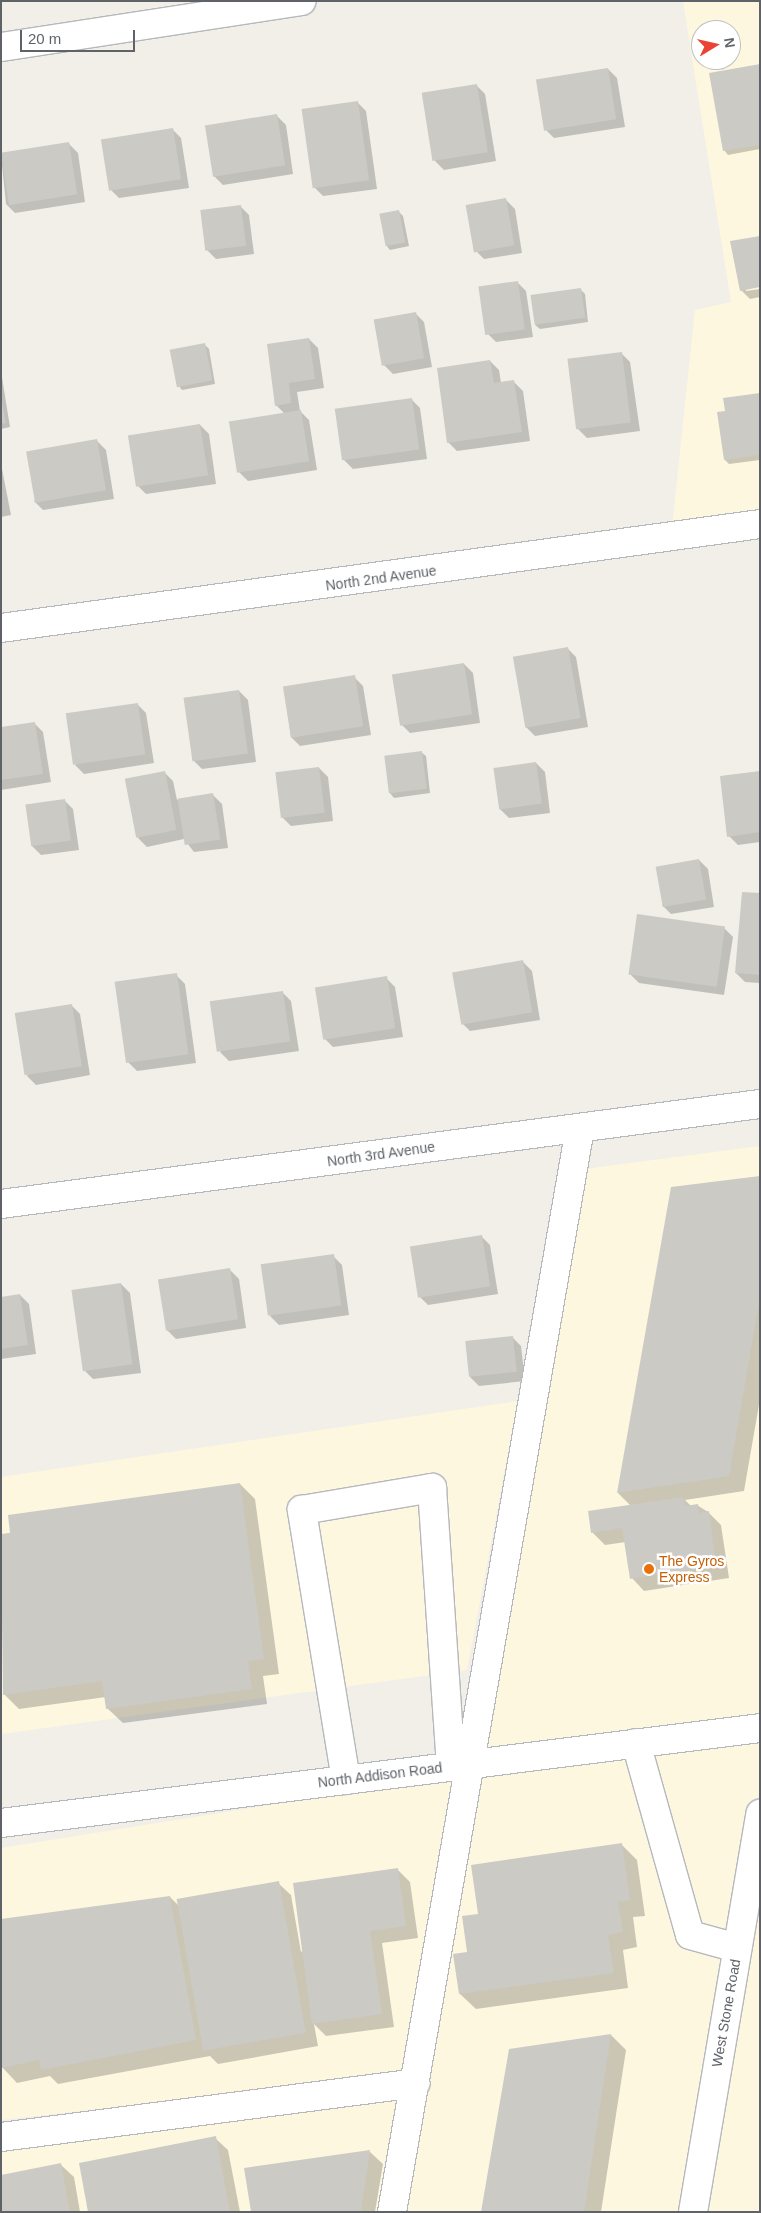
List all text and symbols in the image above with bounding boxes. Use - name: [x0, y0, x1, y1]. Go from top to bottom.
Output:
- scale bar: [22, 20, 138, 52]
- north arrow: [691, 20, 741, 70]
- text: 20 m: [28, 30, 61, 47]
- text: N: [721, 37, 739, 49]
- street label: North 2nd Avenue: [324, 562, 438, 594]
- street label: North 3rd Avenue: [326, 1138, 436, 1170]
- place label: The Gyros Express: [659, 1553, 724, 1585]
- marker: The Gyros Express: [643, 1563, 655, 1575]
- street label: North Addison Road: [316, 1759, 444, 1791]
- street label: West Stone Road: [708, 1958, 744, 2068]

